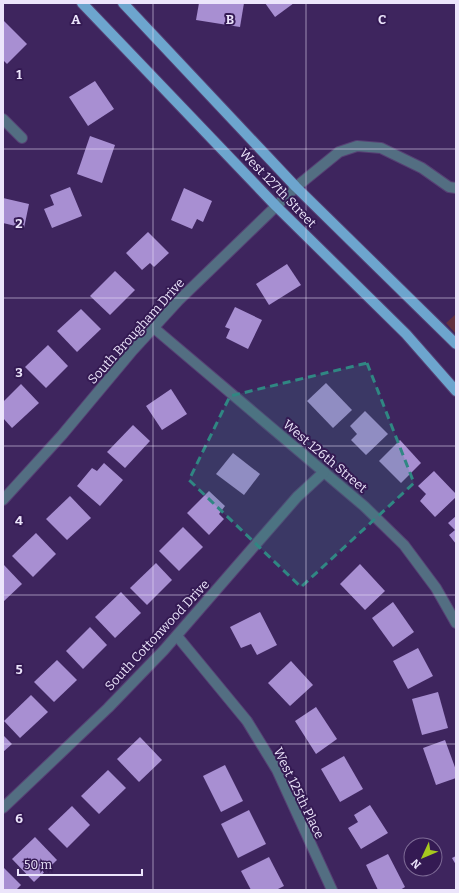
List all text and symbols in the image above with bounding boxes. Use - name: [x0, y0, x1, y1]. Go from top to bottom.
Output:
- text: A: [71, 12, 81, 27]
- text: B: [226, 12, 234, 27]
- text: C: [378, 12, 386, 27]
- text: 1: [16, 67, 22, 82]
- street label: West 127th Street: [237, 145, 320, 231]
- text: 2: [15, 216, 23, 231]
- street label: South Brougham Drive: [85, 275, 187, 387]
- text: 3: [15, 365, 23, 380]
- street label: West 126th Street: [280, 417, 370, 496]
- text: 4: [15, 513, 23, 528]
- street label: South Cottonwood Drive: [102, 576, 212, 694]
- text: 5: [15, 662, 23, 677]
- street label: West 125th Place: [270, 745, 328, 841]
- text: 6: [15, 811, 23, 826]
- north arrow: [403, 837, 443, 877]
- scale bar: [18, 851, 142, 877]
- text: N: [408, 856, 424, 871]
- text: 50 m: [24, 858, 53, 872]

